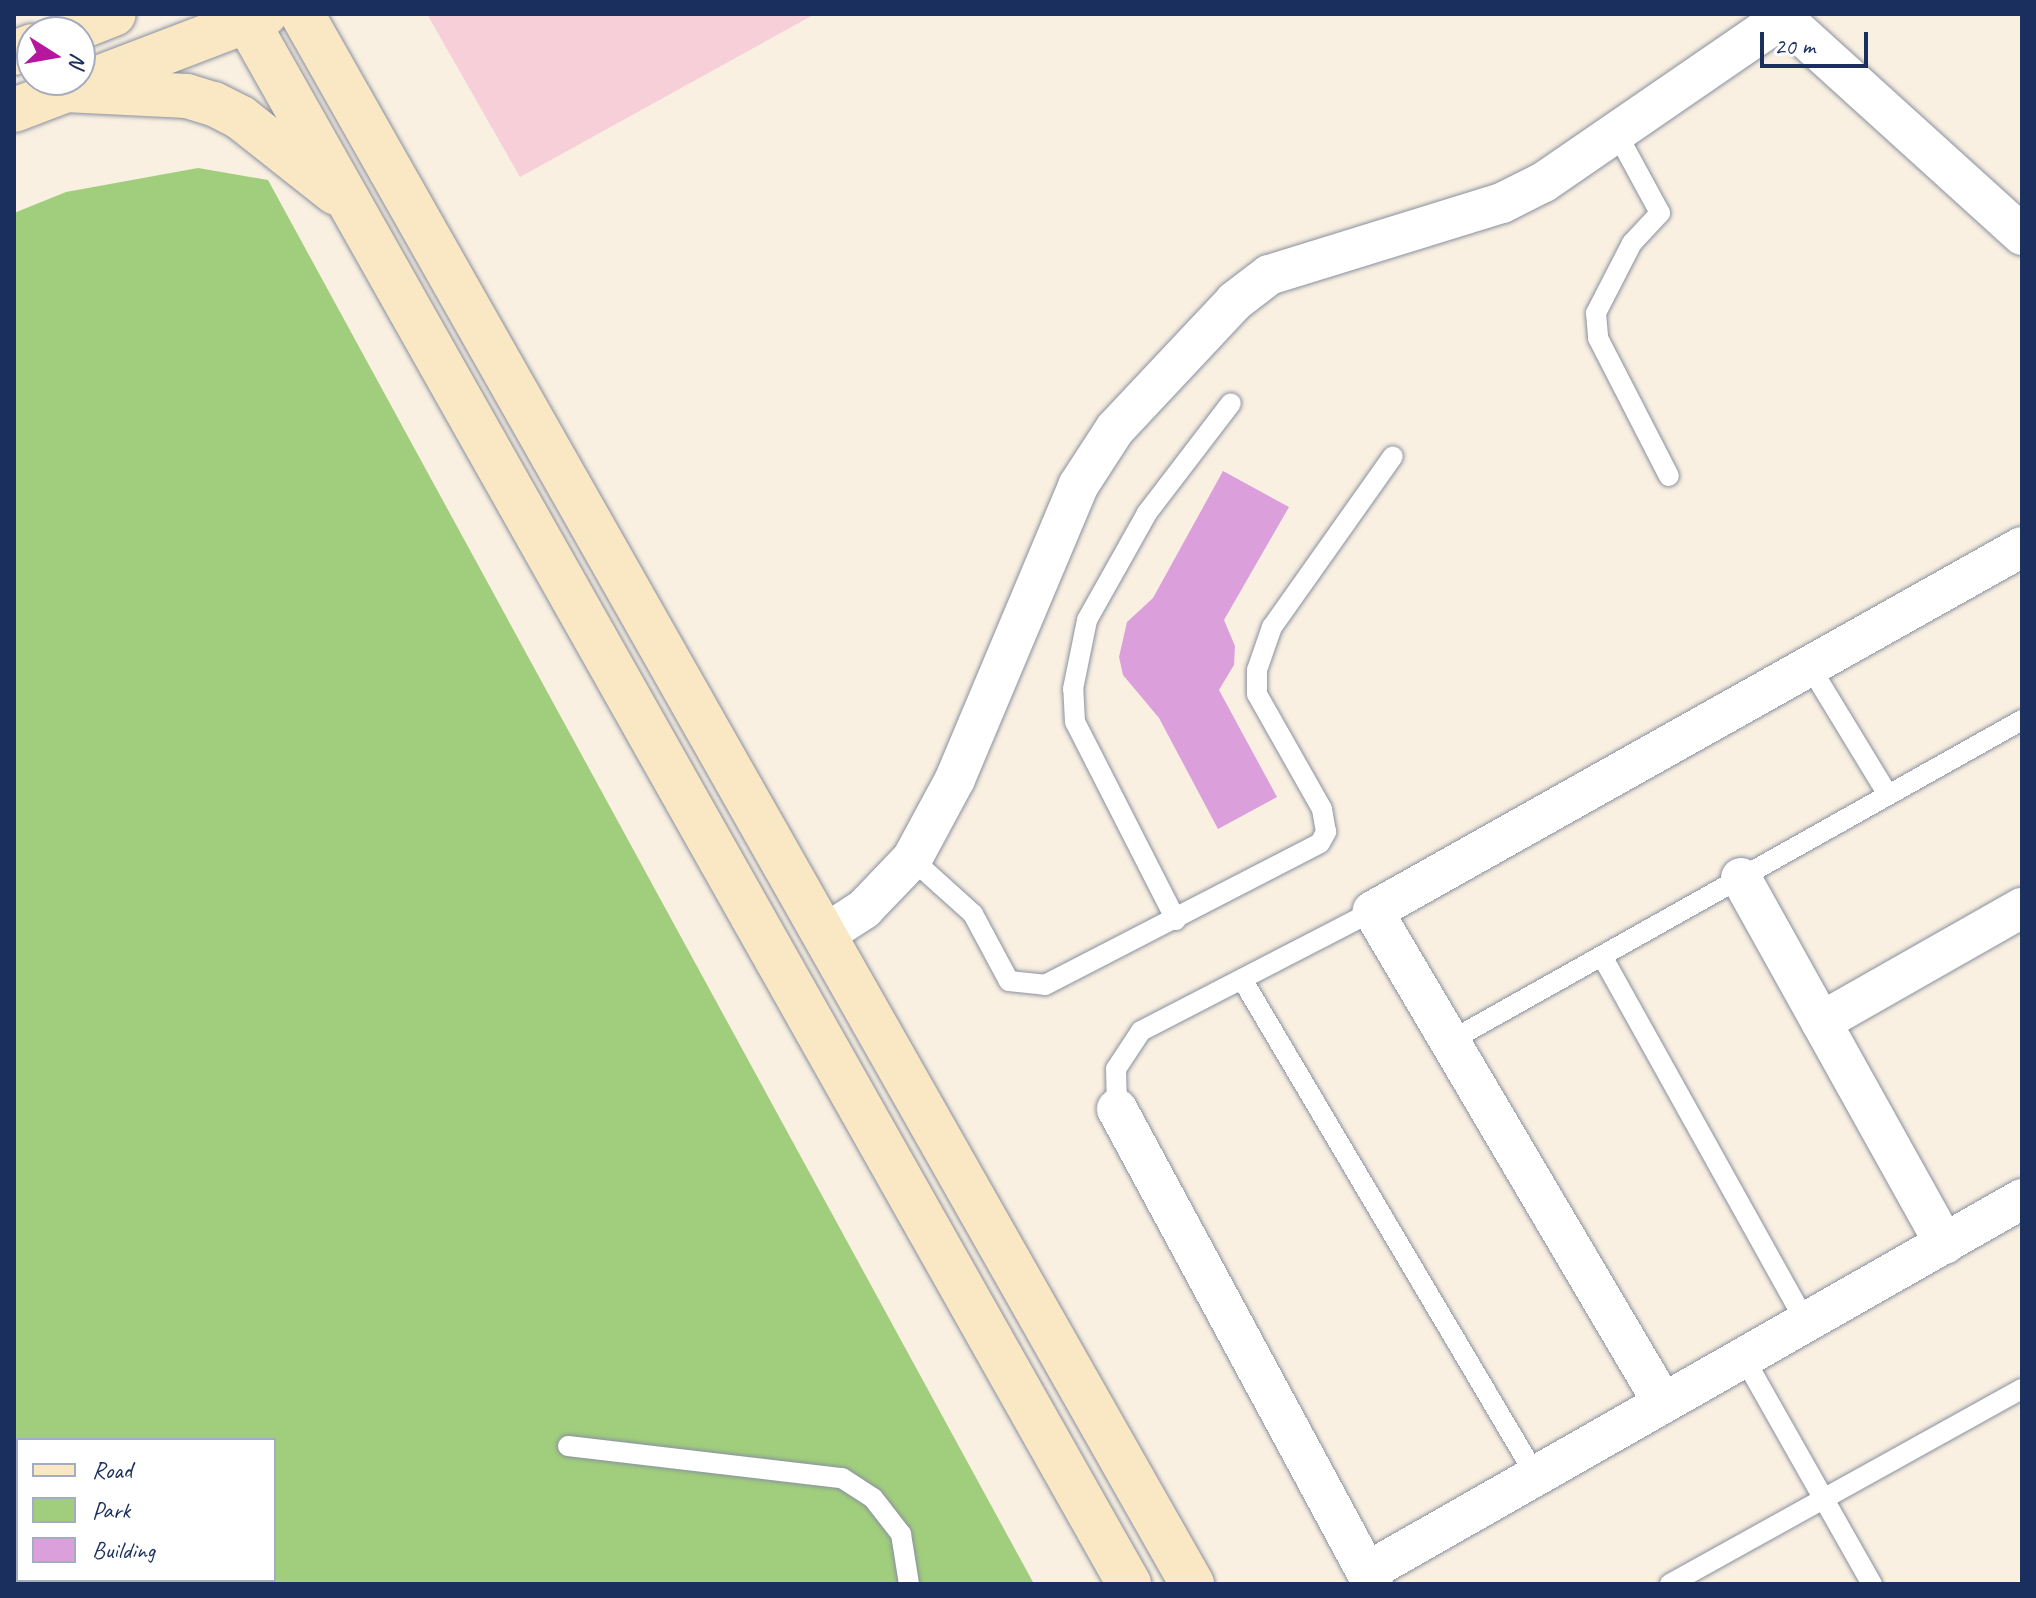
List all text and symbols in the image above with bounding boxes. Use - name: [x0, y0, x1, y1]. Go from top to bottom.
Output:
- north arrow: [16, 16, 96, 96]
- scale bar: [1764, 16, 1872, 66]
- text: 20 m: [1774, 31, 1815, 61]
- text: N: [63, 51, 93, 70]
- legend: [16, 1438, 276, 1582]
- text: Road: [92, 1455, 132, 1485]
- text: Park: [92, 1495, 130, 1525]
- text: Building: [92, 1535, 155, 1565]

